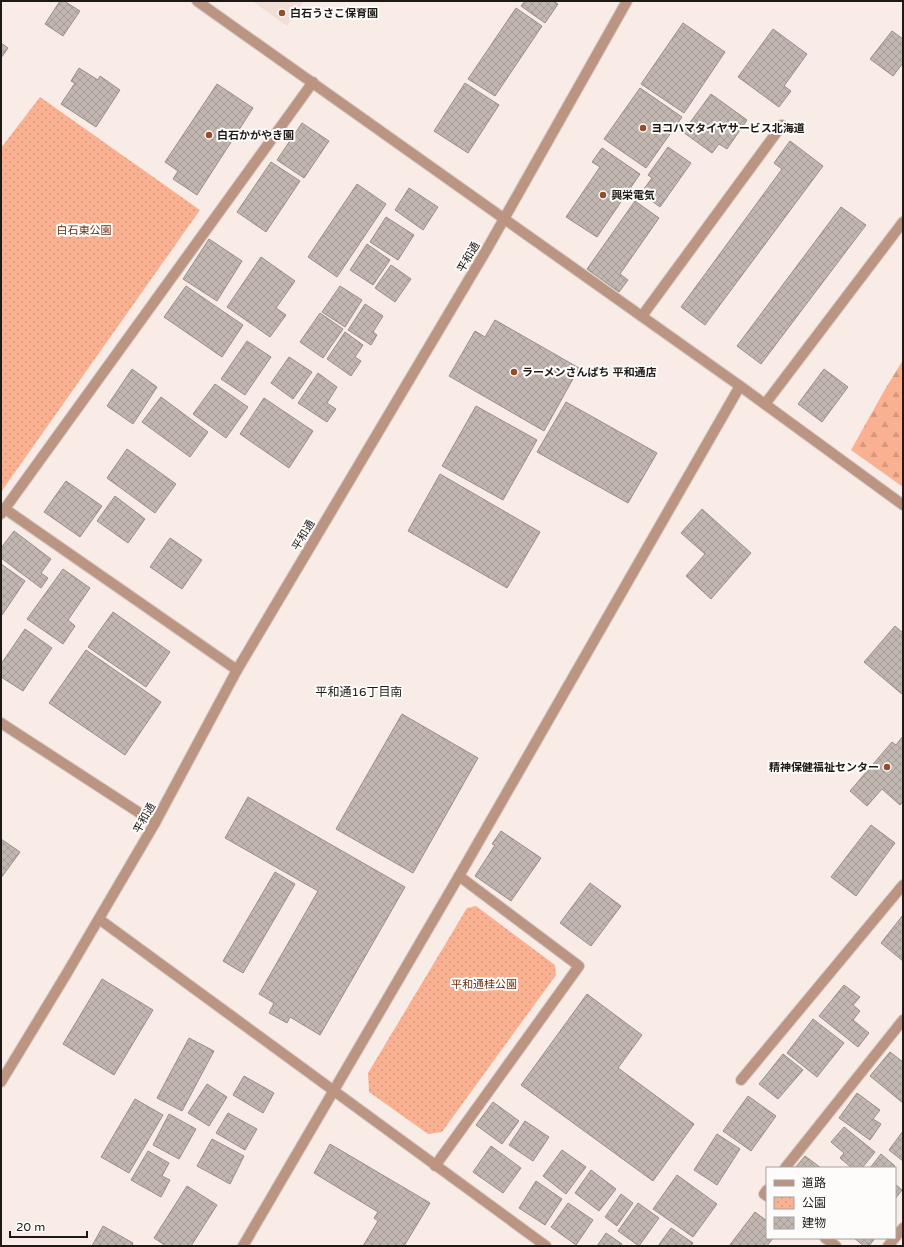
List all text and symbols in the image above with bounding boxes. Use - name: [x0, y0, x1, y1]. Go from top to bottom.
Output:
- place label: 白石うさこ保育園: [290, 7, 378, 20]
- marker: 白石うさこ保育園: [277, 8, 287, 18]
- place label: ヨコハマタイヤサービス北海道: [651, 122, 805, 135]
- marker: ヨコハマタイヤサービス北海道: [638, 123, 648, 133]
- place label: 白石かがやき園: [217, 129, 294, 142]
- marker: 白石かがやき園: [204, 130, 214, 140]
- place label: 興栄電気: [611, 189, 655, 202]
- marker: 興栄電気: [598, 190, 608, 200]
- park label: 白石東公園: [57, 224, 112, 237]
- street label: 平和通: [455, 240, 482, 275]
- place label: ラーメンさんぱち 平和通店: [522, 366, 656, 379]
- marker: ラーメンさんぱち 平和通店: [509, 367, 519, 377]
- street label: 平和通: [289, 518, 317, 553]
- district label: 平和通16丁目南: [315, 685, 403, 699]
- place label: 精神保健福祉センター: [769, 761, 879, 774]
- marker: 精神保健福祉センター: [882, 762, 892, 772]
- street label: 平和通: [131, 801, 158, 836]
- park label: 平和通桂公園: [451, 978, 517, 991]
- legend: [766, 1167, 896, 1239]
- text: 道路: [802, 1176, 826, 1190]
- text: 公園: [802, 1196, 826, 1210]
- scale bar: [10, 1213, 87, 1239]
- text: 建物: [802, 1216, 826, 1230]
- text: 20 m: [16, 1220, 45, 1234]

